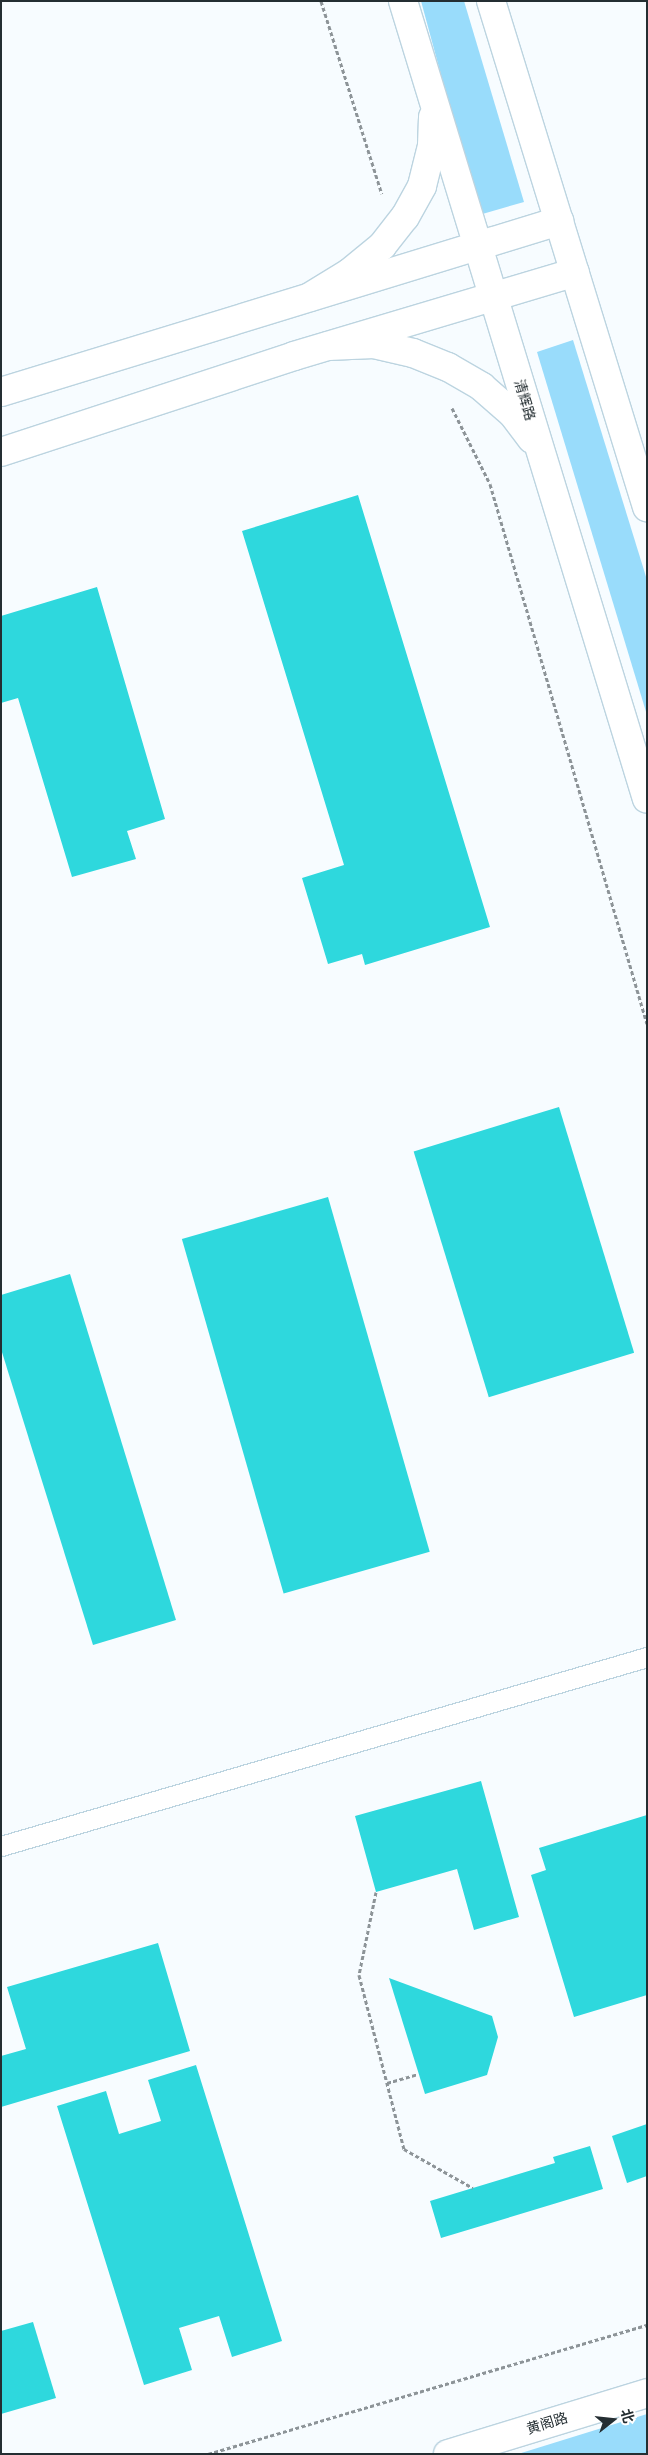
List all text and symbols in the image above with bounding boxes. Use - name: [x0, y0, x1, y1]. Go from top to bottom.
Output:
- street label: 清辉路: [511, 377, 539, 423]
- north arrow: [588, 2395, 638, 2445]
- text: 北: [617, 2407, 638, 2425]
- street label: 黄阁路: [524, 2409, 570, 2437]

